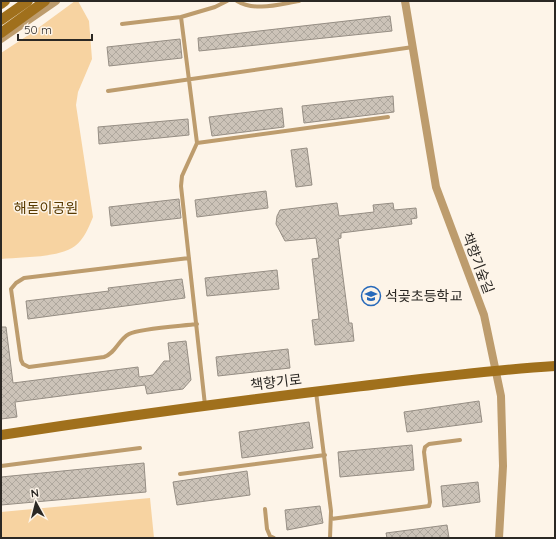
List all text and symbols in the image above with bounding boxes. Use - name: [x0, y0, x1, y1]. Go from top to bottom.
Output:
- scale bar: [18, 16, 92, 42]
- text: 50 m: [24, 22, 52, 37]
- park label: 해돋이공원: [14, 199, 78, 217]
- street label: 책향기숲길: [458, 230, 498, 296]
- school or university icon: 석곶초등학교: [360, 285, 382, 307]
- place label: 석곶초등학교: [385, 287, 462, 305]
- street label: 책향기로: [249, 370, 303, 394]
- north arrow: [16, 483, 56, 523]
- text: N: [30, 486, 40, 501]

